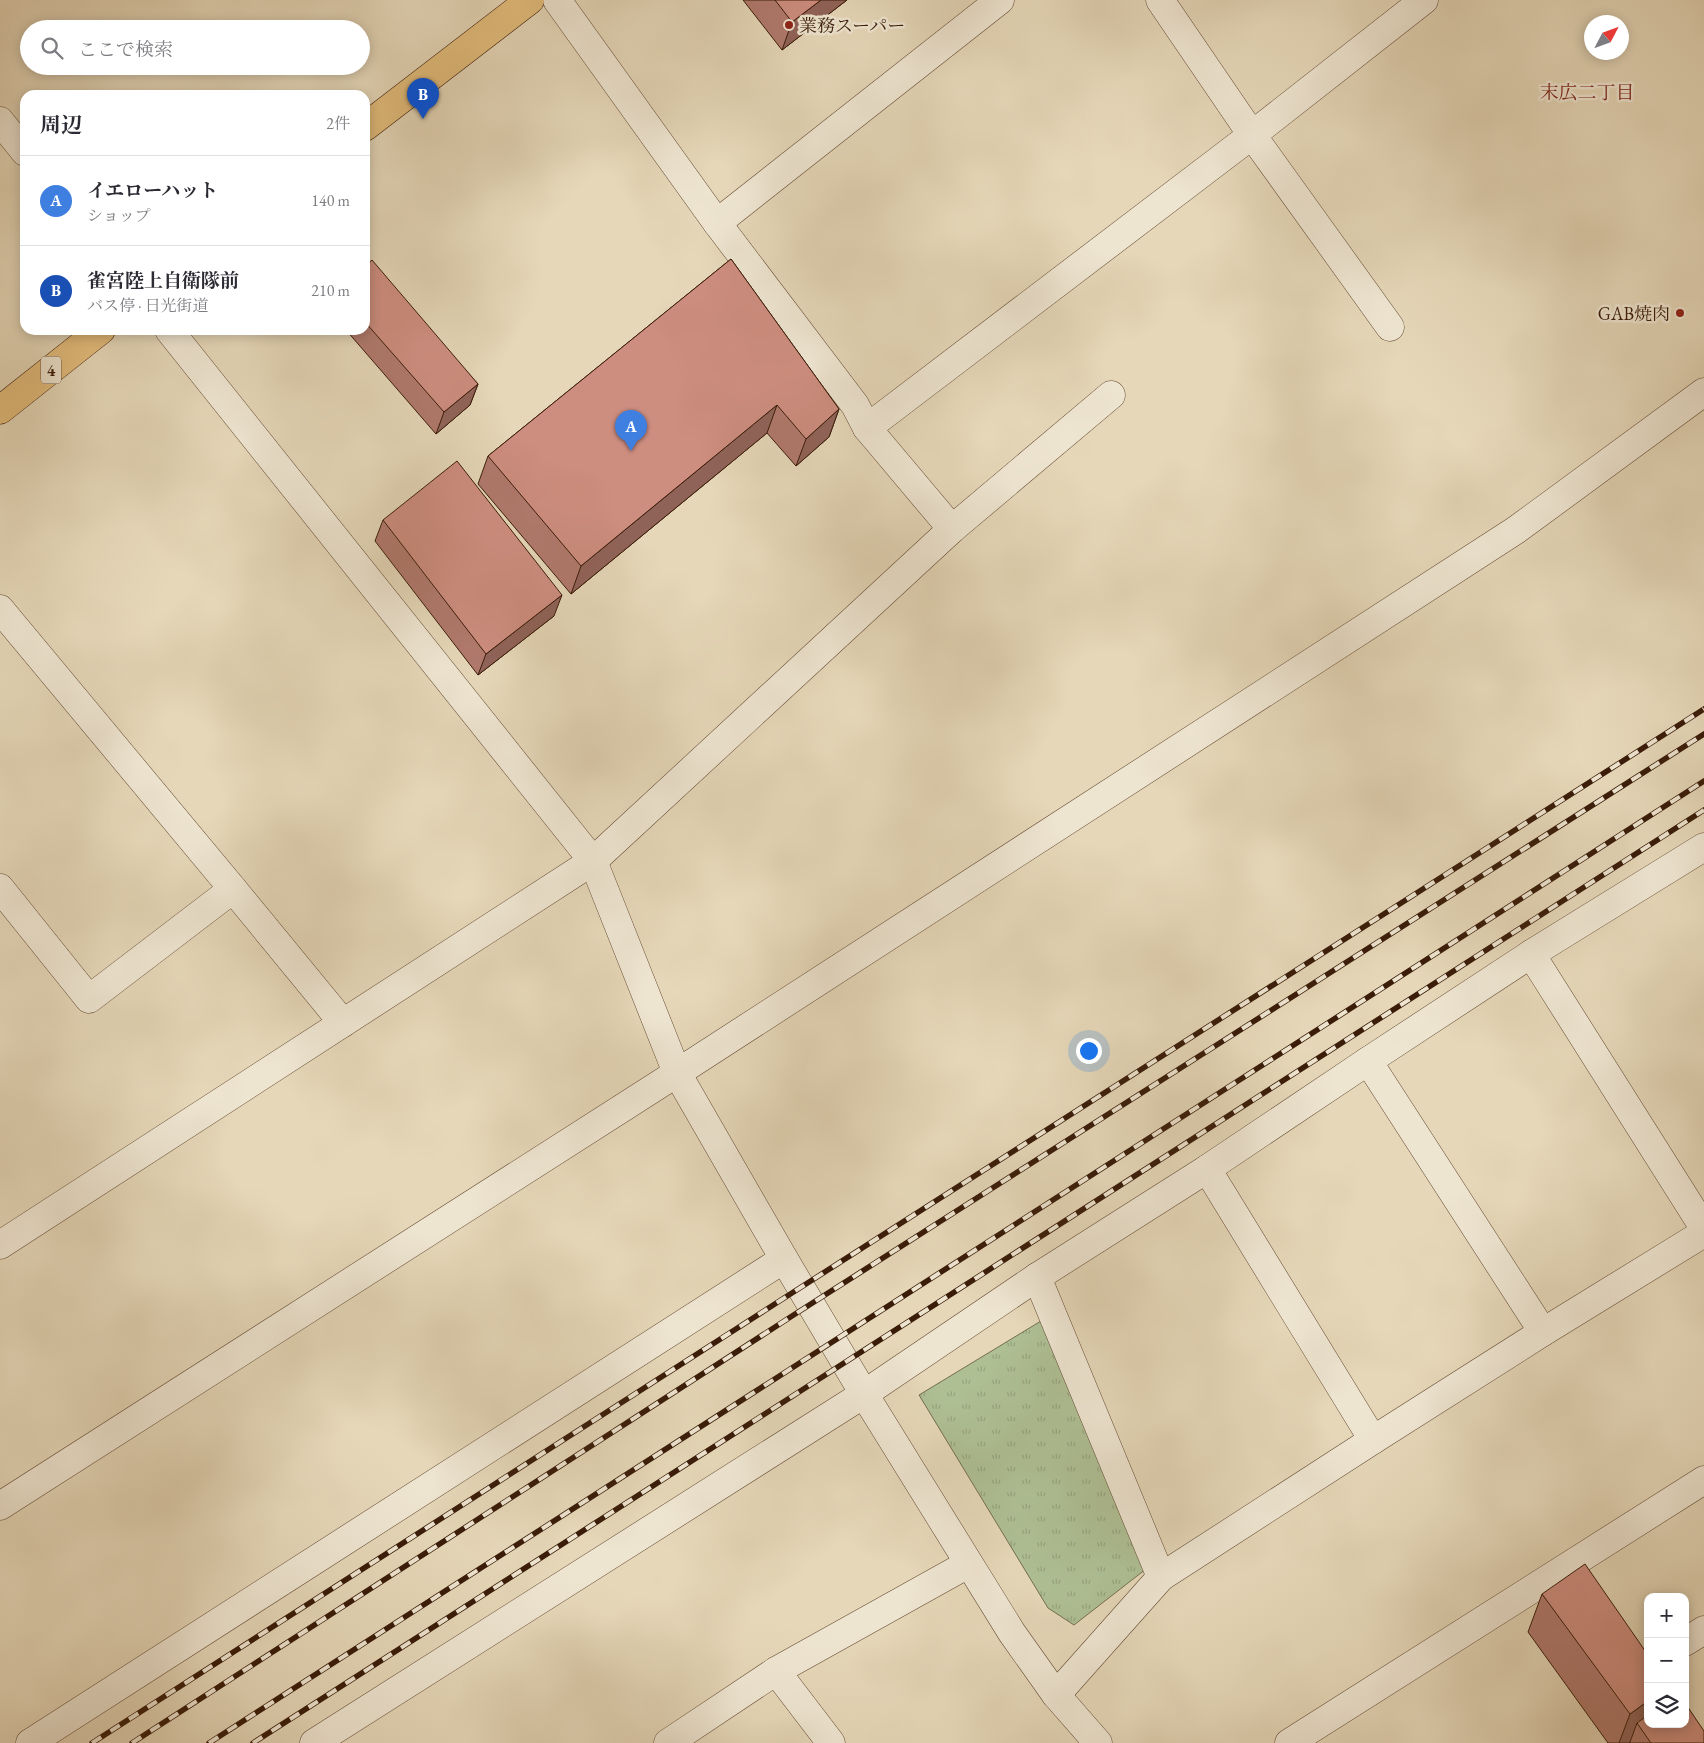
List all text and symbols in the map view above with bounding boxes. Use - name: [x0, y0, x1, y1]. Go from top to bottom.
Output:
- place label: 業務スーパー: [799, 14, 905, 37]
- north arrow: [1584, 15, 1629, 60]
- marker: 業務スーパー: [783, 19, 795, 31]
- search box: [20, 20, 370, 75]
- icon: search: [38, 34, 66, 62]
- text: ここで検索: [78, 37, 173, 62]
- pin: B: [407, 78, 439, 119]
- district label: 末広二丁目: [1539, 80, 1635, 105]
- text: 周辺: [40, 111, 82, 138]
- text: 2件: [326, 113, 350, 134]
- text: イエローハット: [87, 178, 218, 203]
- text: A: [50, 190, 62, 211]
- text: 140 m: [311, 190, 350, 211]
- text: ショップ: [87, 205, 151, 226]
- text: 雀宮陸上自衛隊前: [87, 268, 239, 293]
- text: B: [51, 280, 61, 301]
- text: 210 m: [311, 280, 350, 301]
- text: バス停 · 日光街道: [87, 295, 209, 316]
- place label: GAB焼肉: [1598, 302, 1670, 325]
- marker: GAB焼肉: [1674, 307, 1686, 319]
- road number: 4: [41, 356, 61, 384]
- pin: A: [615, 410, 647, 451]
- your location: [1076, 1038, 1102, 1064]
- map controls: [1644, 1593, 1689, 1728]
- button: +: [1644, 1593, 1689, 1638]
- button: −: [1644, 1638, 1689, 1683]
- button: layers: [1644, 1683, 1689, 1728]

